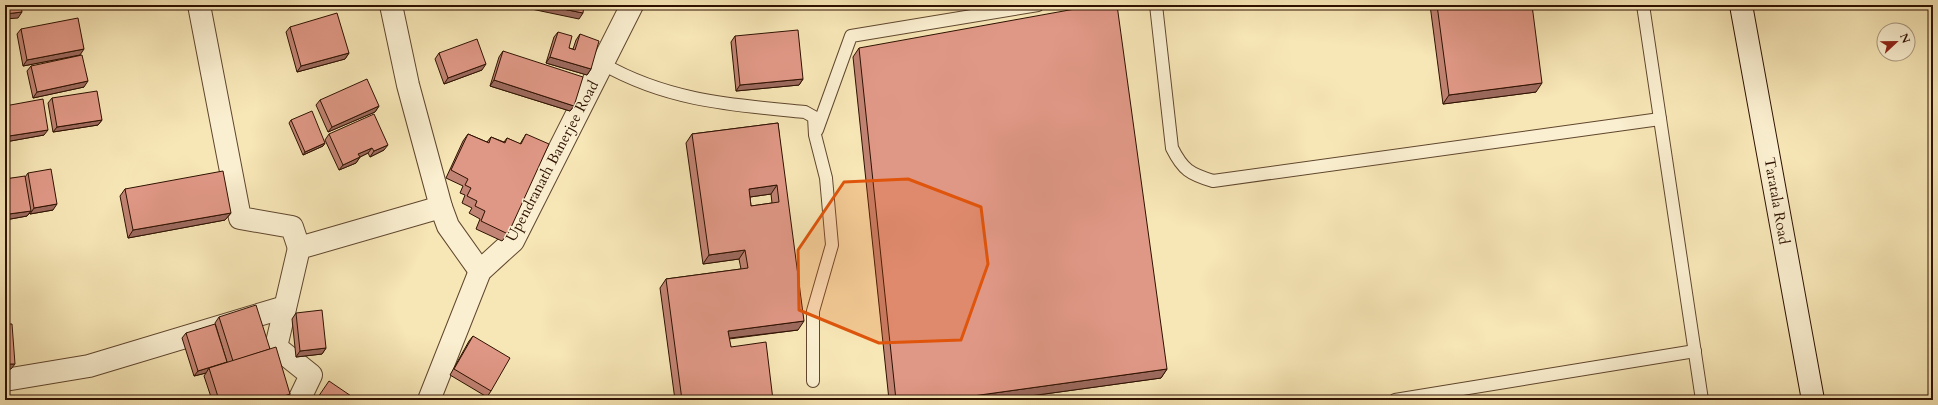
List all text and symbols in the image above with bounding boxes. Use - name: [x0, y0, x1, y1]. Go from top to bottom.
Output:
- north arrow: [1876, 22, 1916, 62]
- text: N: [1896, 31, 1914, 46]
- street label: Upendranath Banerjee Road: [501, 77, 603, 245]
- street label: Taratala Road: [1760, 156, 1794, 246]

